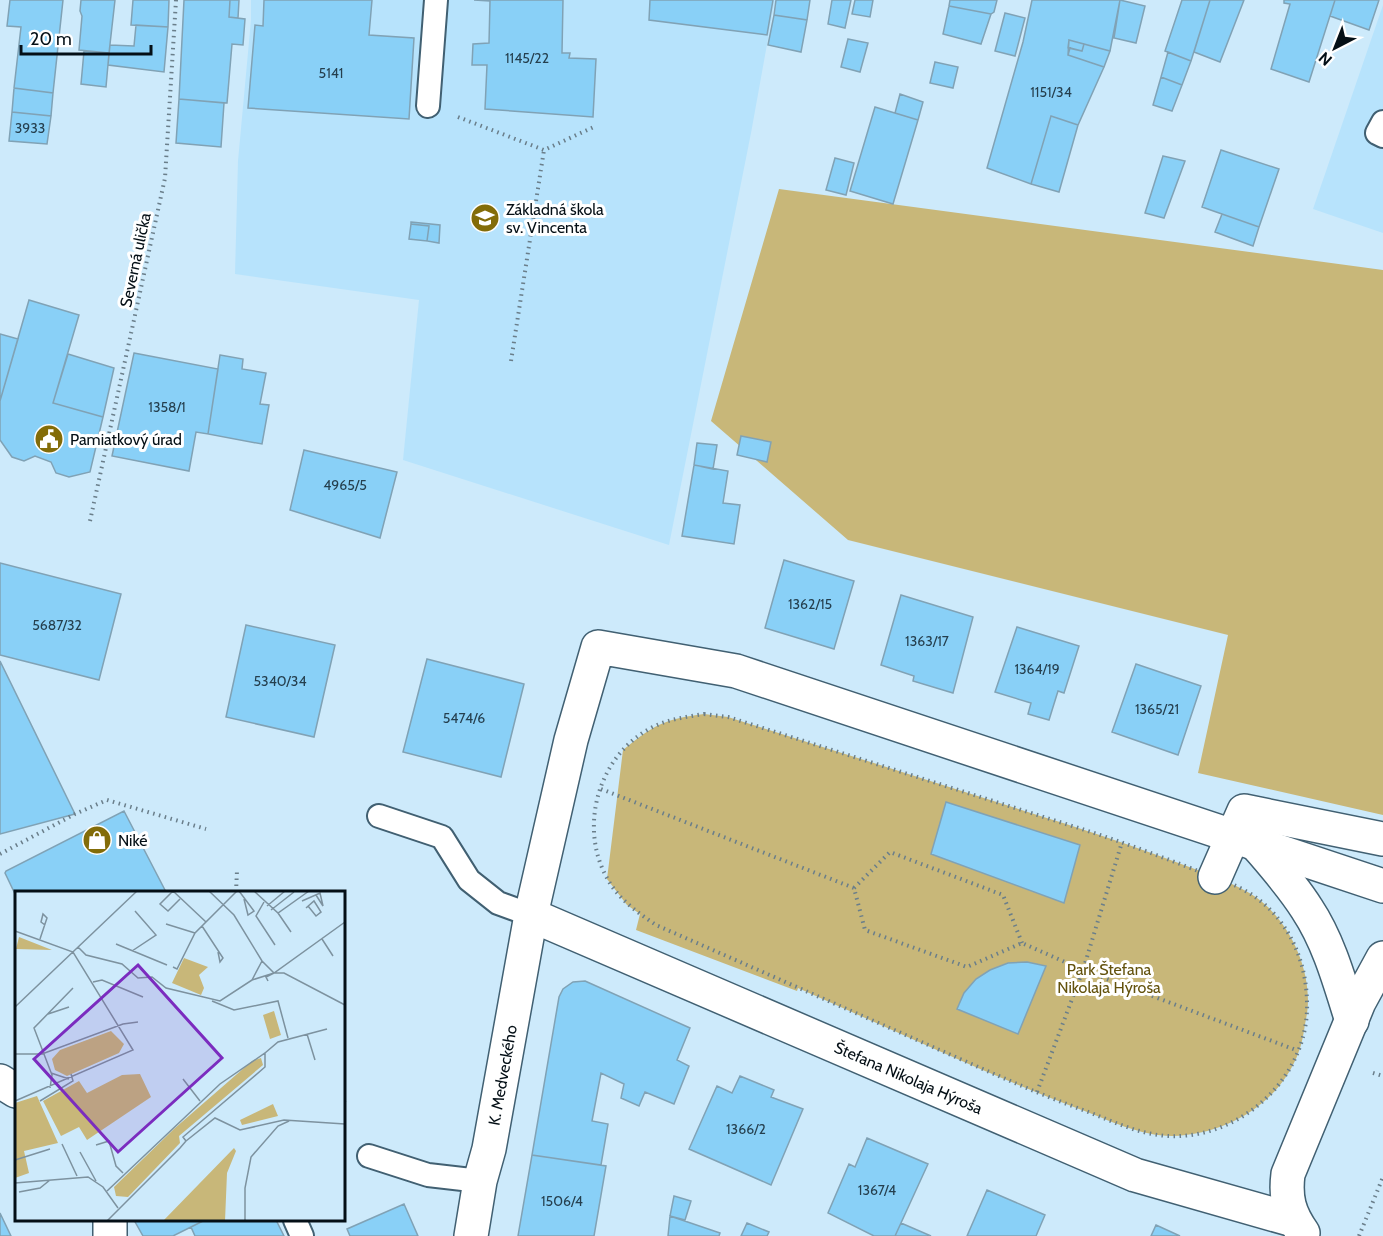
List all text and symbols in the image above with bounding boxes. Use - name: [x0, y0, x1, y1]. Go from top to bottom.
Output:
- scale bar: [21, 18, 152, 56]
- north arrow: [1305, 18, 1365, 78]
- text: 20 m: [30, 28, 72, 50]
- text: N: [1315, 48, 1336, 70]
- house number: 1145/22: [505, 49, 549, 67]
- house number: 5141: [319, 64, 343, 82]
- house number: 1151/34: [1030, 83, 1072, 101]
- house number: 3933: [15, 119, 45, 137]
- place label: Základná škola sv. Vincenta: [506, 200, 604, 237]
- school or university icon: Základná škola sv. Vincenta: [469, 202, 501, 234]
- street label: Severná ulička: [116, 211, 155, 309]
- house number: 1358/1: [148, 398, 186, 416]
- public building icon: Pamiatkový úrad: [33, 423, 65, 455]
- place label: Pamiatkový úrad: [70, 430, 182, 449]
- house number: 4965/5: [323, 476, 367, 494]
- house number: 1362/15: [788, 595, 832, 613]
- house number: 5687/32: [32, 616, 82, 634]
- house number: 1363/17: [905, 632, 949, 650]
- house number: 1364/19: [1014, 660, 1060, 678]
- house number: 5340/34: [253, 672, 307, 690]
- house number: 1365/21: [1135, 700, 1179, 718]
- house number: 5474/6: [443, 709, 485, 727]
- shop icon: Niké: [81, 824, 113, 856]
- place label: Niké: [118, 831, 148, 850]
- inset map: [15, 891, 345, 1221]
- park label: Park Štefana Nikolaja Hýroša: [1057, 960, 1161, 997]
- street label: K. Medveckého: [484, 1023, 521, 1127]
- street label: Štefana Nikolaja Hýroša: [831, 1038, 986, 1118]
- house number: 1366/2: [726, 1120, 766, 1138]
- house number: 1367/4: [858, 1181, 896, 1199]
- house number: 1506/4: [541, 1192, 583, 1210]

